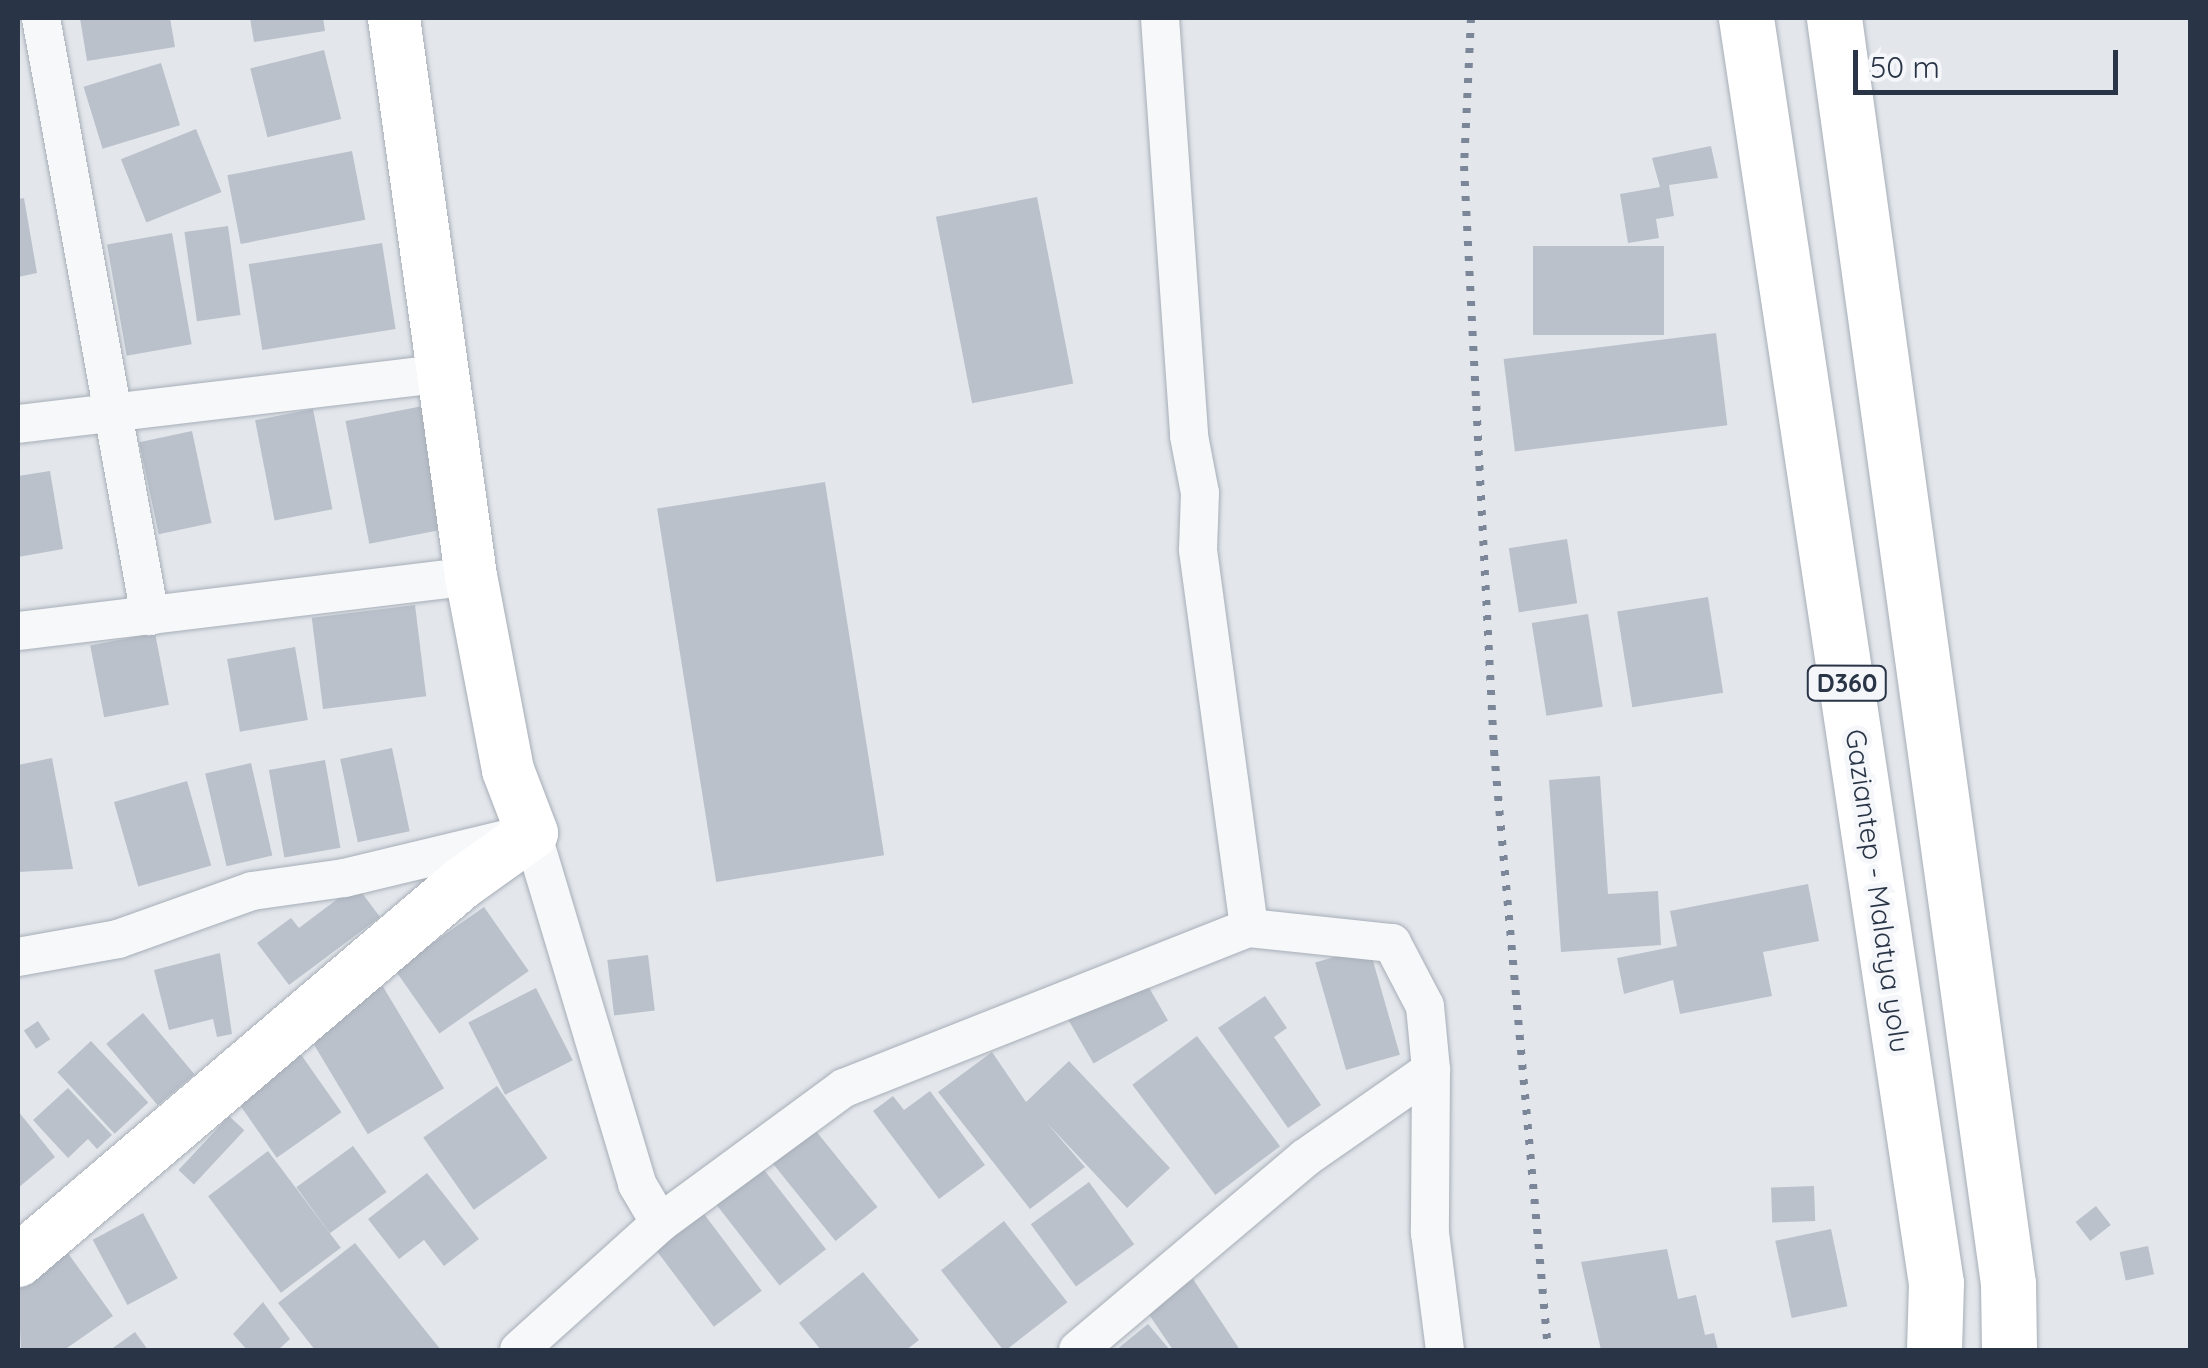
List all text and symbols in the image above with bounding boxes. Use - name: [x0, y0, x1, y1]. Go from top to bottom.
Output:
- scale bar: [1858, 30, 2123, 92]
- text: 50 m: [1870, 48, 1940, 86]
- road number: D360: [1804, 663, 1890, 703]
- street label: Gaziantep - Malatya yolu: [1839, 727, 1917, 1055]

